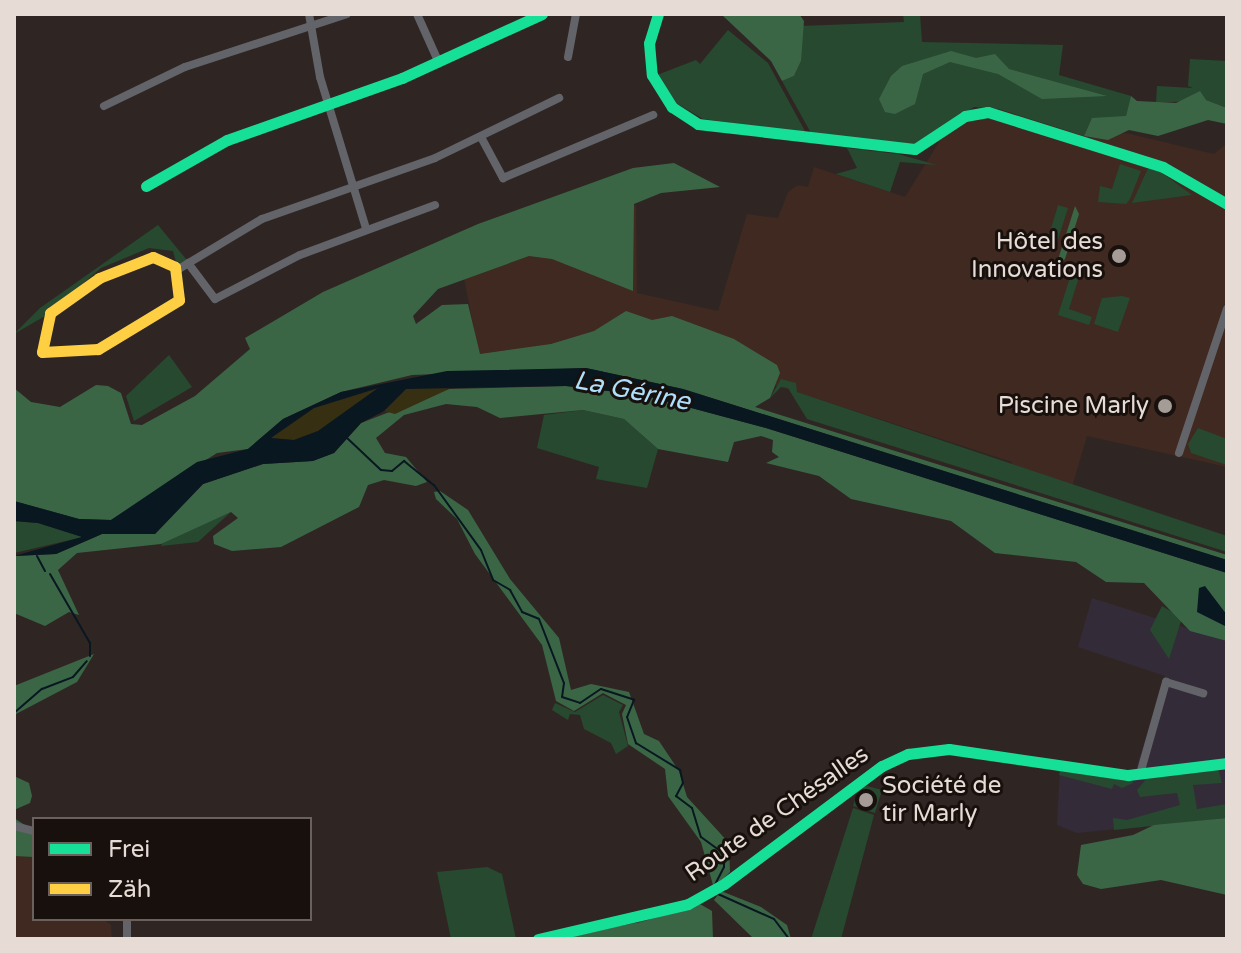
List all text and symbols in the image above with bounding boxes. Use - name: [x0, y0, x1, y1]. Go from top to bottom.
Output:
- place label: Hôtel des Innovations: [971, 228, 1103, 284]
- marker: Hôtel des Innovations: [1110, 247, 1128, 265]
- water label: La Gérine: [571, 364, 693, 418]
- place label: Piscine Marly: [998, 392, 1149, 420]
- marker: Piscine Marly: [1156, 397, 1174, 415]
- street label: Route de Chésalles: [680, 740, 874, 888]
- place label: Société de tir Marly: [882, 772, 1001, 828]
- marker: Société de tir Marly: [857, 791, 875, 809]
- legend: [32, 817, 312, 921]
- text: Frei: [108, 835, 150, 864]
- text: Zäh: [108, 875, 151, 904]

